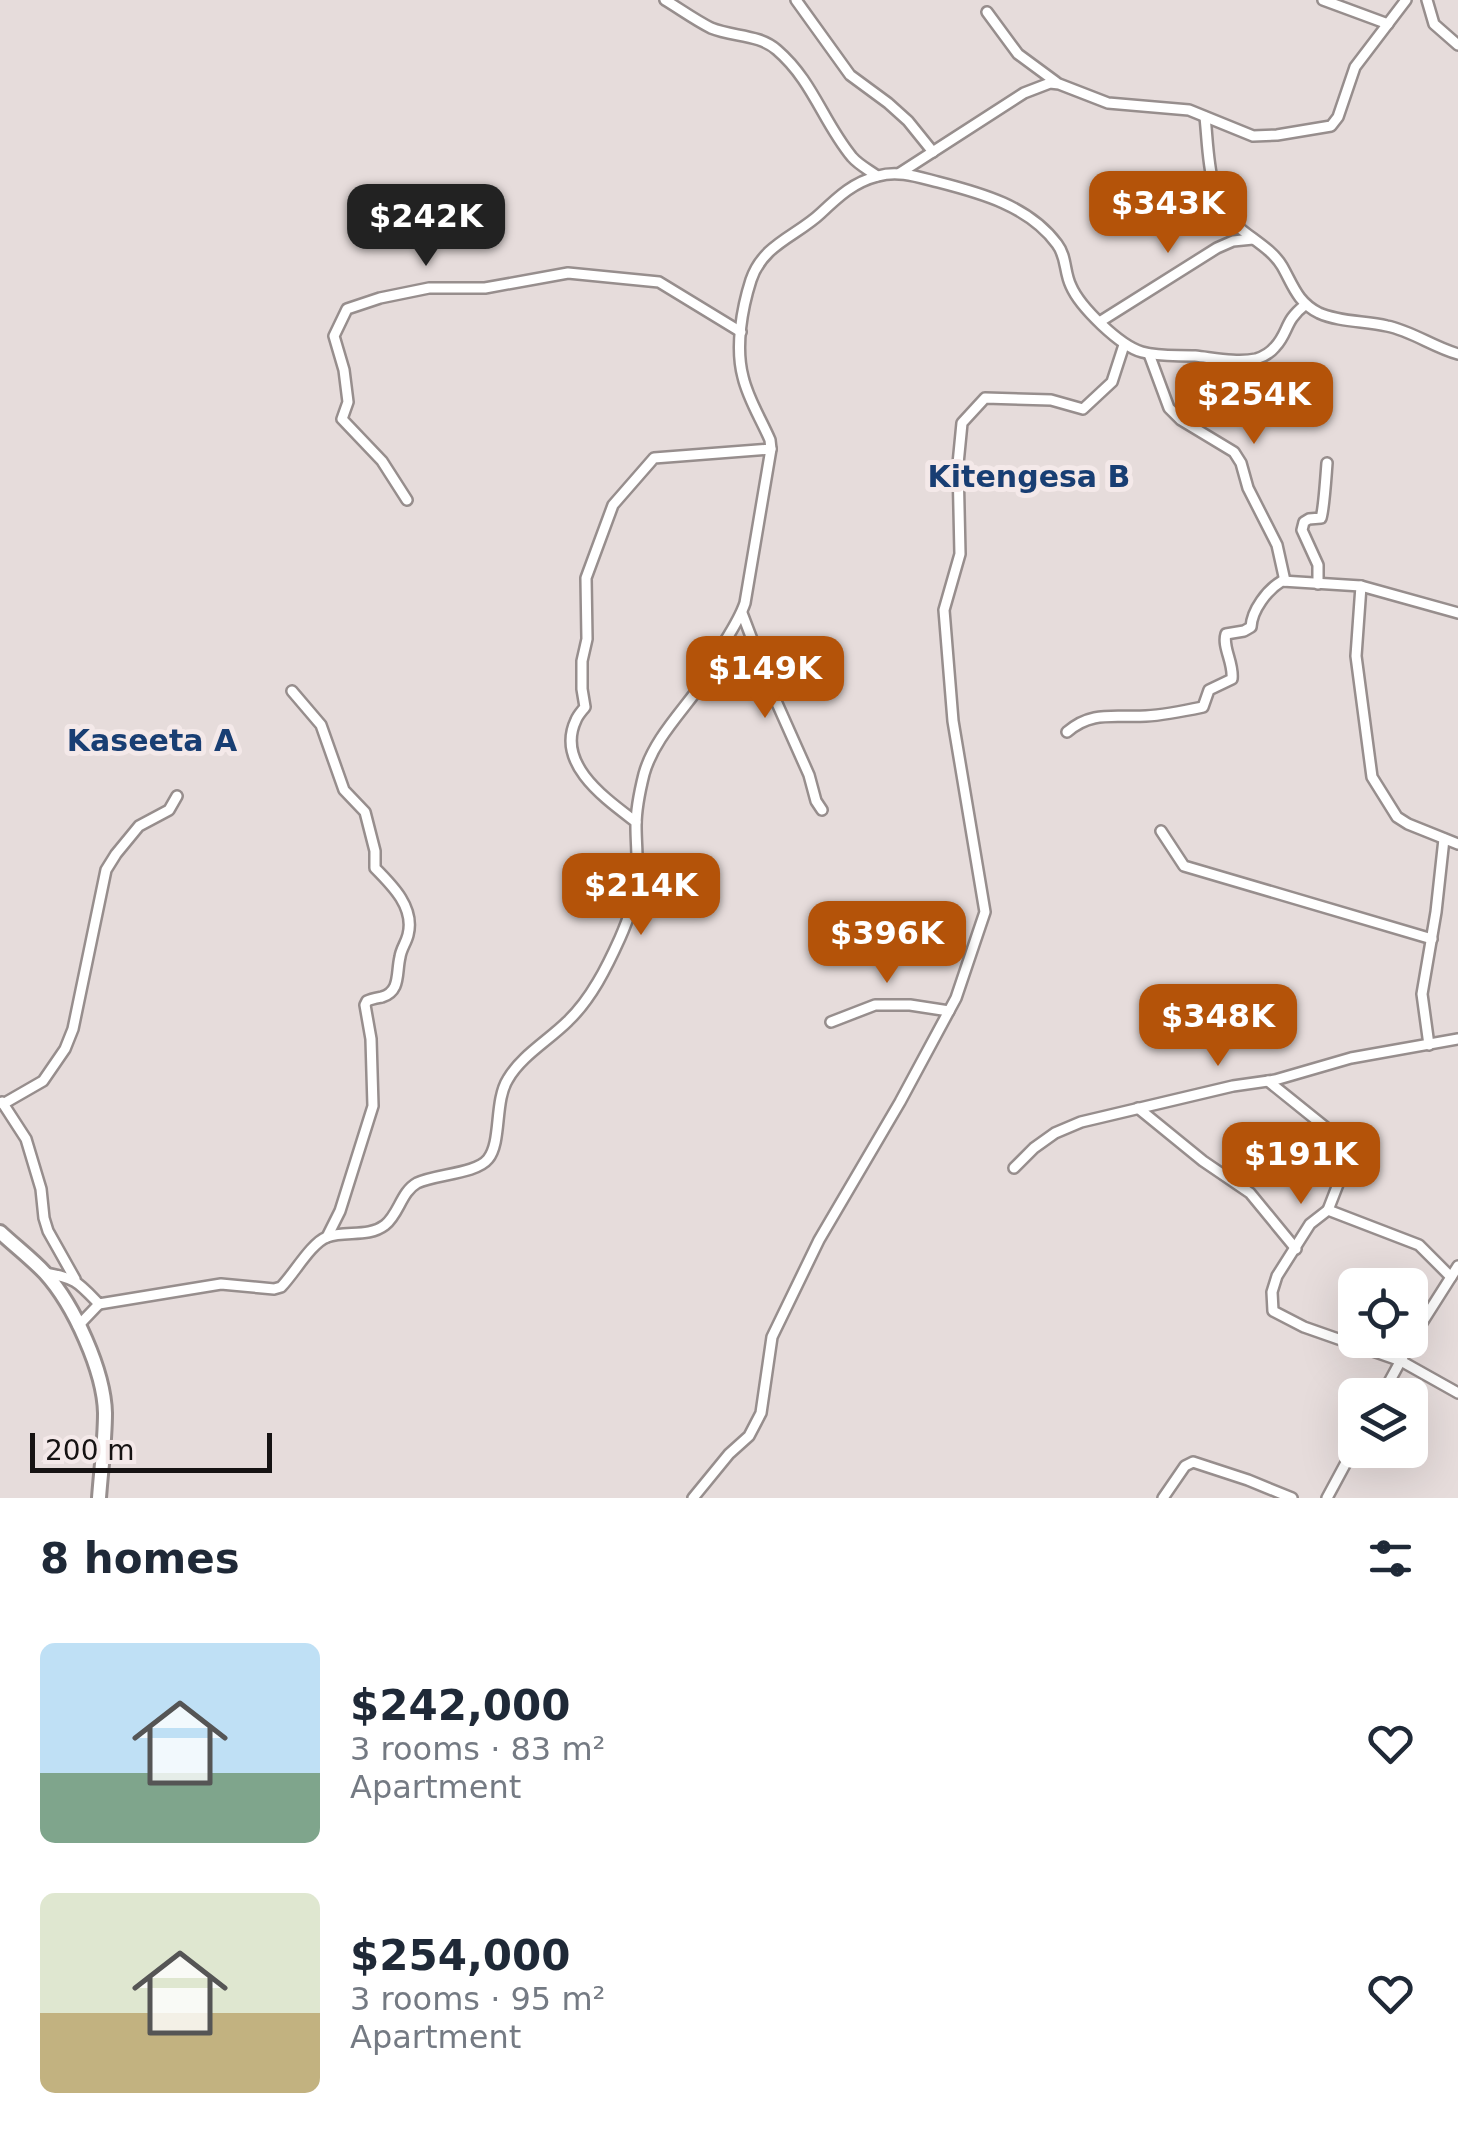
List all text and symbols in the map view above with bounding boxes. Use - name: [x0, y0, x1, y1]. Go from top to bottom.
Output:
- pin: $343K: [1098, 171, 1238, 256]
- pin: $242K: [356, 184, 496, 269]
- text: $343K: [1111, 184, 1225, 222]
- text: $242K: [369, 197, 483, 235]
- pin: $254K: [1184, 362, 1324, 447]
- text: $254K: [1197, 375, 1311, 413]
- district label: Kitengesa B: [928, 459, 1130, 494]
- pin: $149K: [695, 636, 835, 721]
- text: $149K: [708, 649, 822, 687]
- district label: Kaseeta A: [67, 723, 238, 758]
- pin: $214K: [571, 853, 711, 938]
- text: $214K: [584, 866, 698, 904]
- pin: $396K: [817, 901, 957, 986]
- text: $396K: [830, 914, 944, 952]
- pin: $348K: [1148, 984, 1288, 1069]
- text: $348K: [1161, 997, 1275, 1035]
- pin: $191K: [1231, 1122, 1371, 1207]
- text: $191K: [1244, 1135, 1358, 1173]
- map controls: [1338, 1268, 1428, 1468]
- button: locate: [1338, 1268, 1428, 1358]
- button: layers: [1338, 1378, 1428, 1468]
- scale bar: [30, 1428, 272, 1472]
- text: 200 m: [45, 1434, 135, 1467]
- icon: filters: [1363, 1531, 1418, 1586]
- text: 8 homes: [40, 1534, 240, 1583]
- text: $242,000: [350, 1681, 571, 1730]
- icon: home: [120, 1683, 240, 1803]
- icon: heart: [1363, 1716, 1418, 1771]
- text: 3 rooms · 83 m²: [350, 1730, 605, 1768]
- text: Apartment: [350, 1768, 521, 1806]
- text: $254,000: [350, 1931, 571, 1980]
- icon: home: [120, 1933, 240, 2053]
- icon: heart: [1363, 1966, 1418, 2021]
- text: 3 rooms · 95 m²: [350, 1980, 605, 2018]
- text: Apartment: [350, 2018, 521, 2056]

